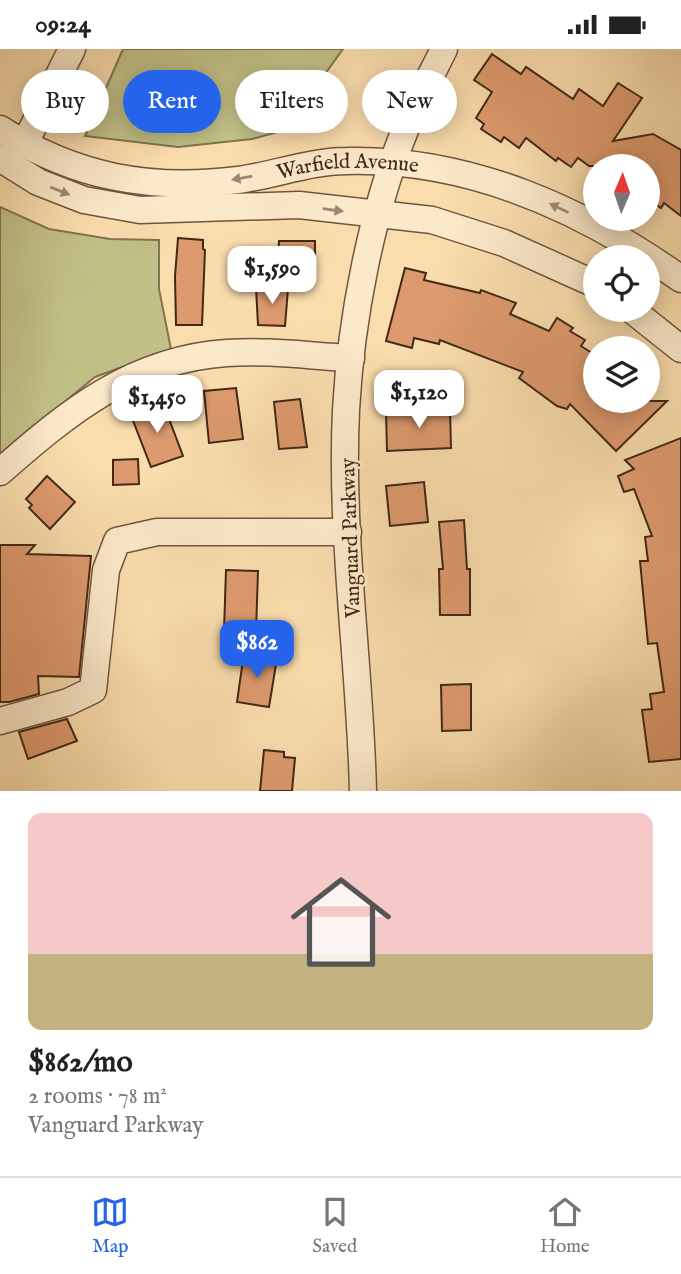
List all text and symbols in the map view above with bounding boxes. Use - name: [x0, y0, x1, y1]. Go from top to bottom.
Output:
- text: 09:24: [35, 8, 91, 41]
- chip: Buy: [21, 70, 109, 133]
- chip: Rent: [123, 70, 221, 133]
- chip: Filters: [235, 70, 348, 133]
- chip: New: [362, 70, 457, 133]
- street label: Warfield Avenue: [274, 149, 421, 187]
- north arrow: [583, 154, 660, 231]
- map controls: [583, 154, 660, 413]
- one-way arrow: [231, 173, 253, 184]
- one-way arrow: [49, 185, 70, 196]
- one-way arrow: [549, 202, 569, 213]
- one-way arrow: [322, 204, 344, 215]
- button: locate: [583, 245, 660, 322]
- pin: $1,590: [215, 247, 329, 306]
- text: $1,590: [243, 254, 301, 283]
- button: layers: [583, 336, 660, 413]
- pin: $1,120: [362, 371, 476, 430]
- pin: $1,450: [100, 375, 214, 435]
- text: $1,120: [390, 378, 448, 407]
- text: $1,450: [128, 383, 186, 412]
- street label: Vanguard Parkway: [335, 457, 368, 620]
- pin: $862: [216, 621, 298, 680]
- text: $862: [236, 628, 278, 657]
- icon: home: [278, 859, 404, 985]
- text: $862/mo: [28, 1044, 133, 1082]
- text: 2 rooms · 78 m²: [28, 1082, 167, 1111]
- text: Vanguard Parkway: [28, 1111, 204, 1140]
- tab: Map: [91, 1193, 129, 1259]
- tab: Saved: [312, 1193, 357, 1259]
- tab: Home: [540, 1193, 590, 1259]

